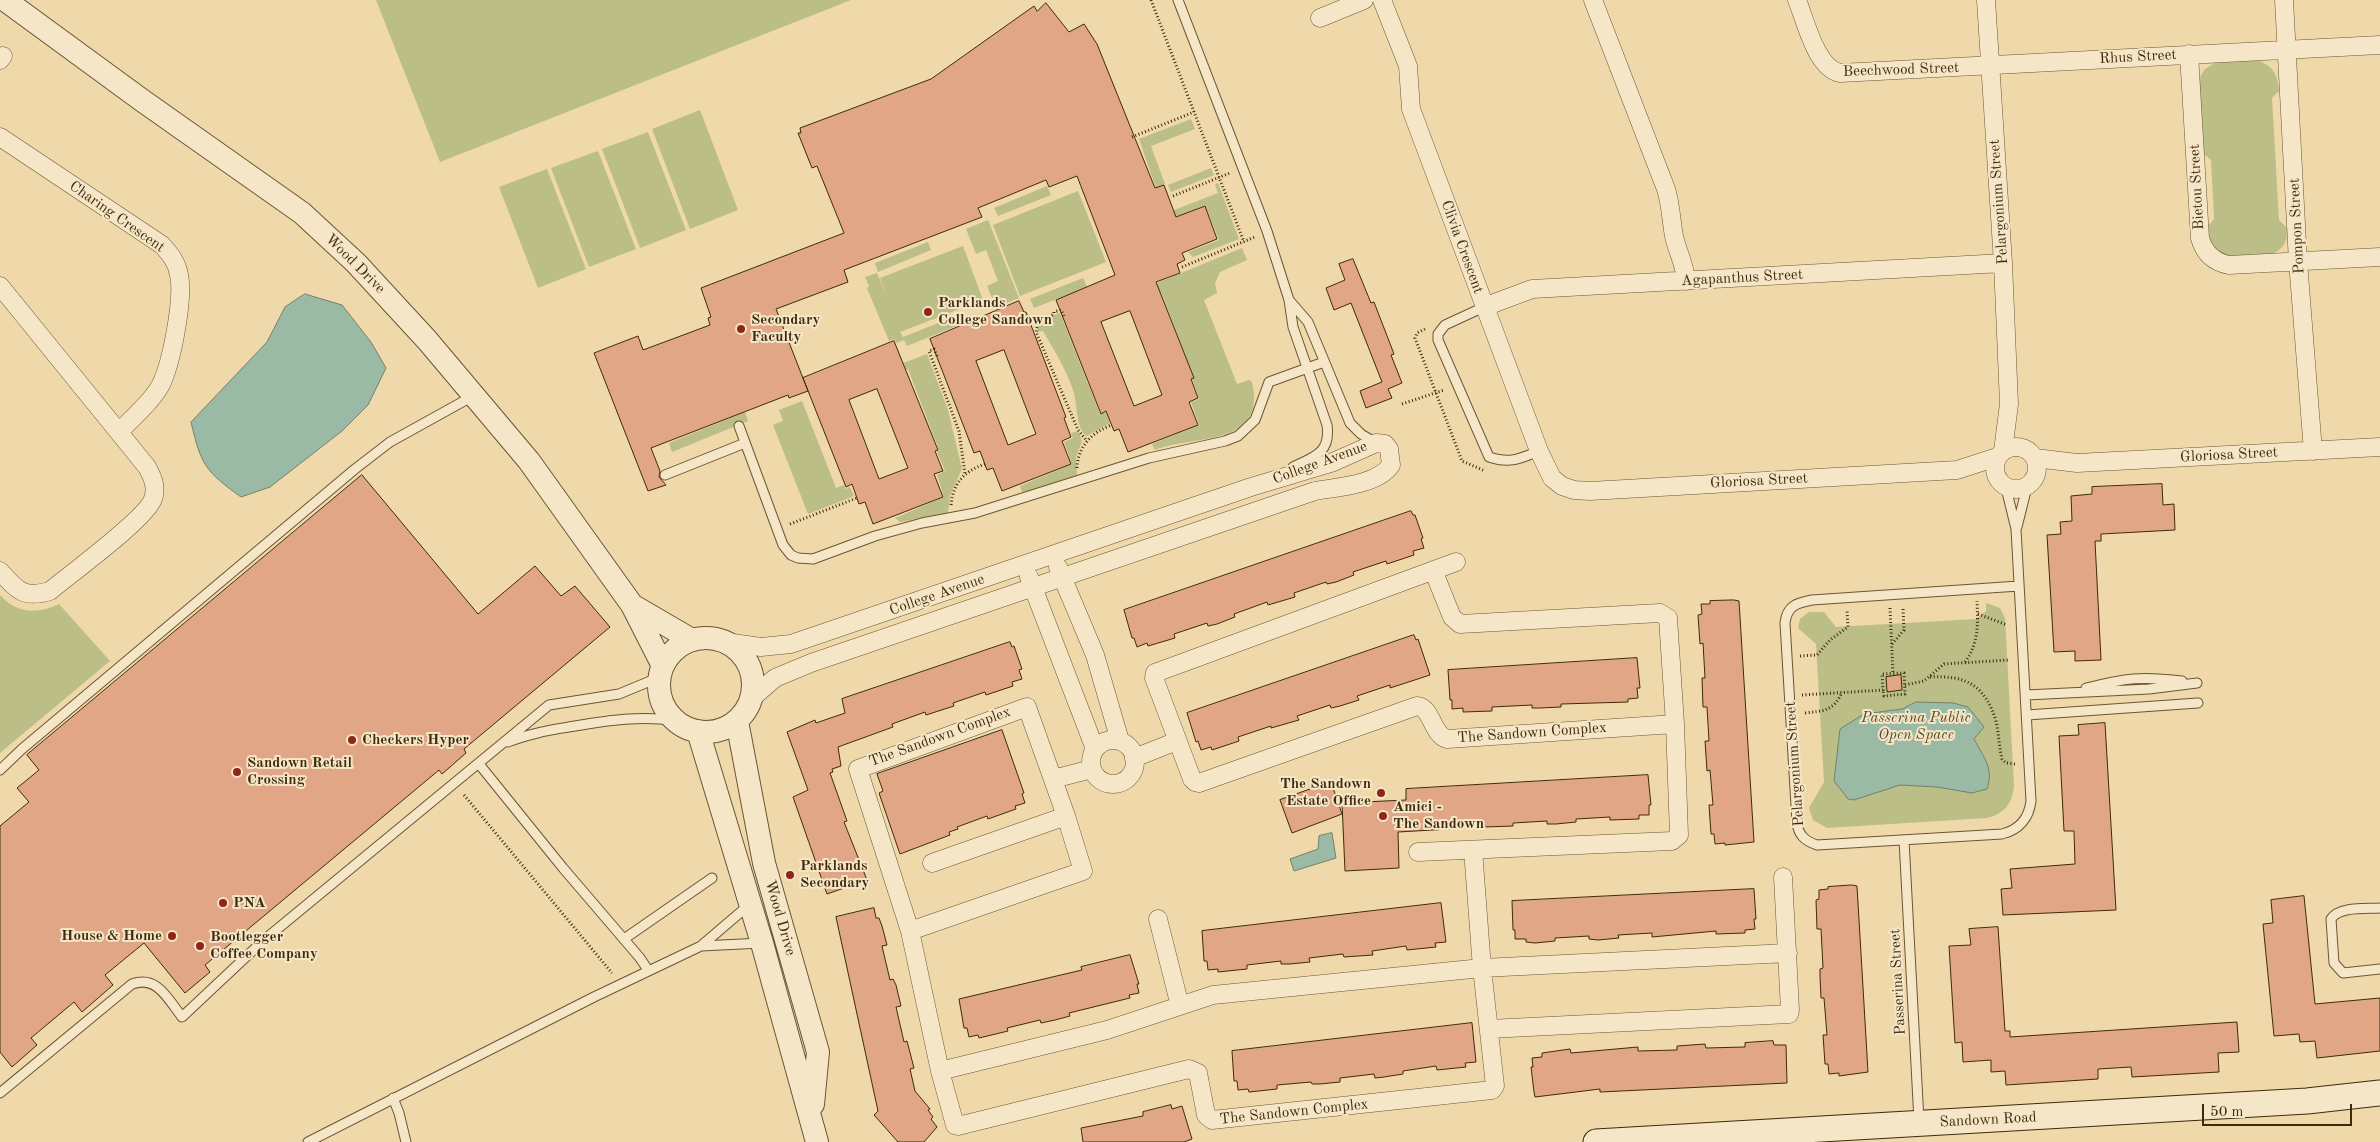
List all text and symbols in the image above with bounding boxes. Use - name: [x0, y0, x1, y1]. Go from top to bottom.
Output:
- street label: Rhus Street: [2099, 46, 2177, 68]
- street label: Beechwood Street: [1843, 59, 1959, 81]
- street label: Pelargonium Street: [1986, 139, 2012, 265]
- street label: Bietou Street: [2186, 144, 2208, 230]
- street label: Charing Crescent: [66, 177, 168, 257]
- street label: Pompon Street: [2285, 178, 2309, 274]
- street label: Clivia Crescent: [1437, 198, 1487, 296]
- street label: Wood Drive: [321, 230, 389, 298]
- street label: Agapanthus Street: [1681, 266, 1803, 290]
- place label: Parklands College Sandown: [938, 294, 1052, 329]
- marker: Parklands College Sandown: [922, 306, 934, 318]
- place label: Secondary Faculty: [751, 311, 820, 346]
- marker: Secondary Faculty: [735, 323, 747, 335]
- street label: College Avenue: [1270, 438, 1370, 488]
- street label: Gloriosa Street: [2180, 443, 2278, 467]
- street label: Gloriosa Street: [1710, 469, 1808, 493]
- street label: College Avenue: [887, 570, 987, 620]
- street label: Pelargonium Street: [1782, 701, 1808, 827]
- street label: The Sandown Complex: [867, 703, 1013, 771]
- park label: Passerina Public Open Space: [1861, 709, 1971, 744]
- street label: The Sandown Complex: [1457, 719, 1607, 747]
- place label: Checkers Hyper: [362, 731, 469, 749]
- marker: Checkers Hyper: [346, 734, 358, 746]
- place label: Sandown Retail Crossing: [247, 754, 352, 789]
- marker: Sandown Retail Crossing: [231, 766, 243, 778]
- place label: The Sandown Estate Office: [1280, 775, 1371, 810]
- marker: The Sandown Estate Office: [1375, 787, 1387, 799]
- place label: Amici - The Sandown: [1393, 798, 1484, 833]
- marker: Amici - The Sandown: [1377, 810, 1389, 822]
- place label: Parklands Secondary: [800, 857, 869, 892]
- marker: Parklands Secondary: [784, 869, 796, 881]
- street label: Wood Drive: [761, 878, 799, 958]
- place label: PNA: [233, 894, 266, 912]
- marker: PNA: [217, 897, 229, 909]
- place label: House & Home: [61, 927, 162, 945]
- place label: Bootlegger Coffee Company: [210, 928, 318, 963]
- street label: Passerina Street: [1886, 928, 1910, 1036]
- marker: House & Home: [166, 930, 178, 942]
- marker: Bootlegger Coffee Company: [194, 940, 206, 952]
- scale bar: [2205, 1094, 2355, 1126]
- street label: The Sandown Complex: [1219, 1095, 1369, 1129]
- text: 50 m: [2210, 1105, 2244, 1120]
- street label: Sandown Road: [1939, 1108, 2037, 1132]

